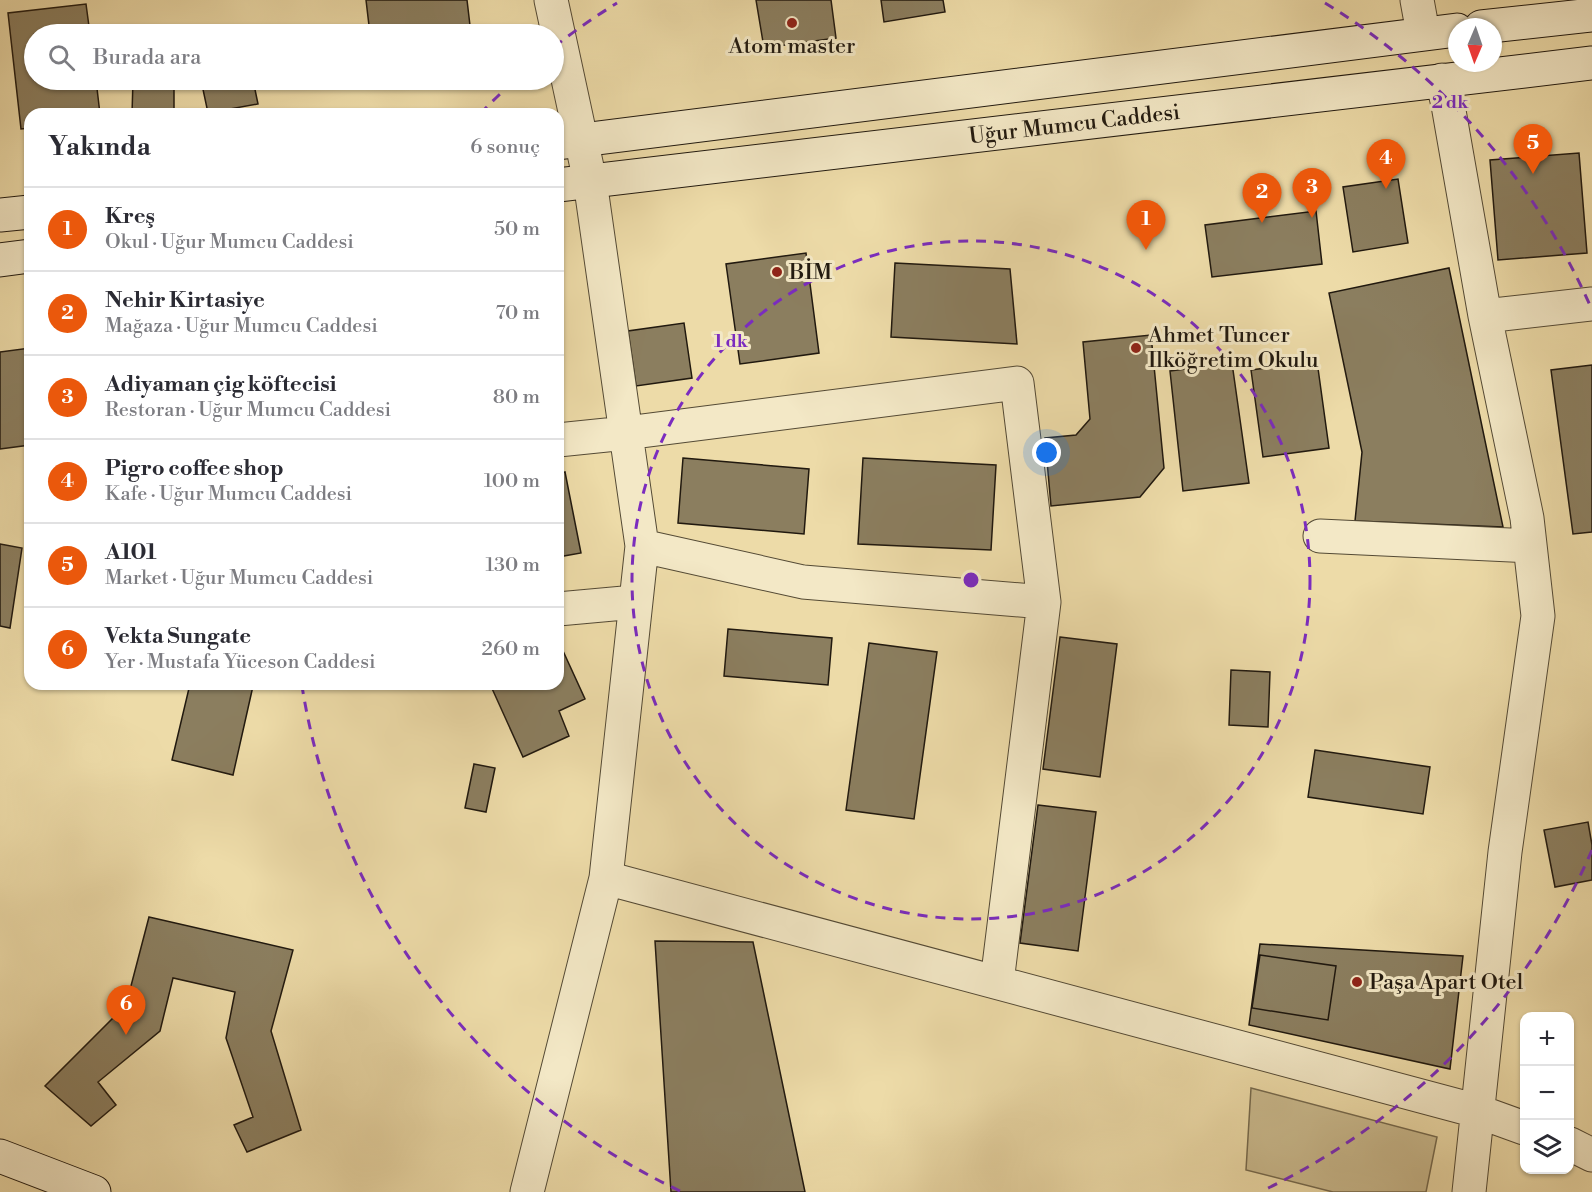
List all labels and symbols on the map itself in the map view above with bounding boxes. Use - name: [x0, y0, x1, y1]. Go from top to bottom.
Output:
- marker: Atom master: [785, 16, 799, 30]
- north arrow: [1448, 18, 1502, 72]
- place label: Atom master: [727, 33, 856, 60]
- text: 2 dk: [1432, 91, 1469, 114]
- street label: Uğur Mumcu Caddesi: [967, 98, 1182, 150]
- pin: 5: [1514, 124, 1552, 174]
- pin: 4: [1366, 140, 1406, 189]
- pin: 3: [1292, 168, 1332, 218]
- pin: 2: [1242, 174, 1282, 223]
- pin: 1: [1126, 200, 1166, 250]
- place label: BİM: [788, 258, 833, 286]
- marker: BİM: [770, 265, 784, 279]
- place label: Ahmet Tuncer Ilköğretim Okulu: [1147, 322, 1319, 374]
- text: 1 dk: [714, 330, 749, 353]
- marker: Ahmet Tuncer Ilköğretim Okulu: [1129, 341, 1143, 355]
- your location: [1032, 438, 1061, 467]
- centre of rings: [961, 570, 981, 590]
- place label: Paşa Apart Otel: [1369, 969, 1524, 996]
- marker: Paşa Apart Otel: [1350, 975, 1364, 989]
- pin: 6: [106, 986, 146, 1035]

